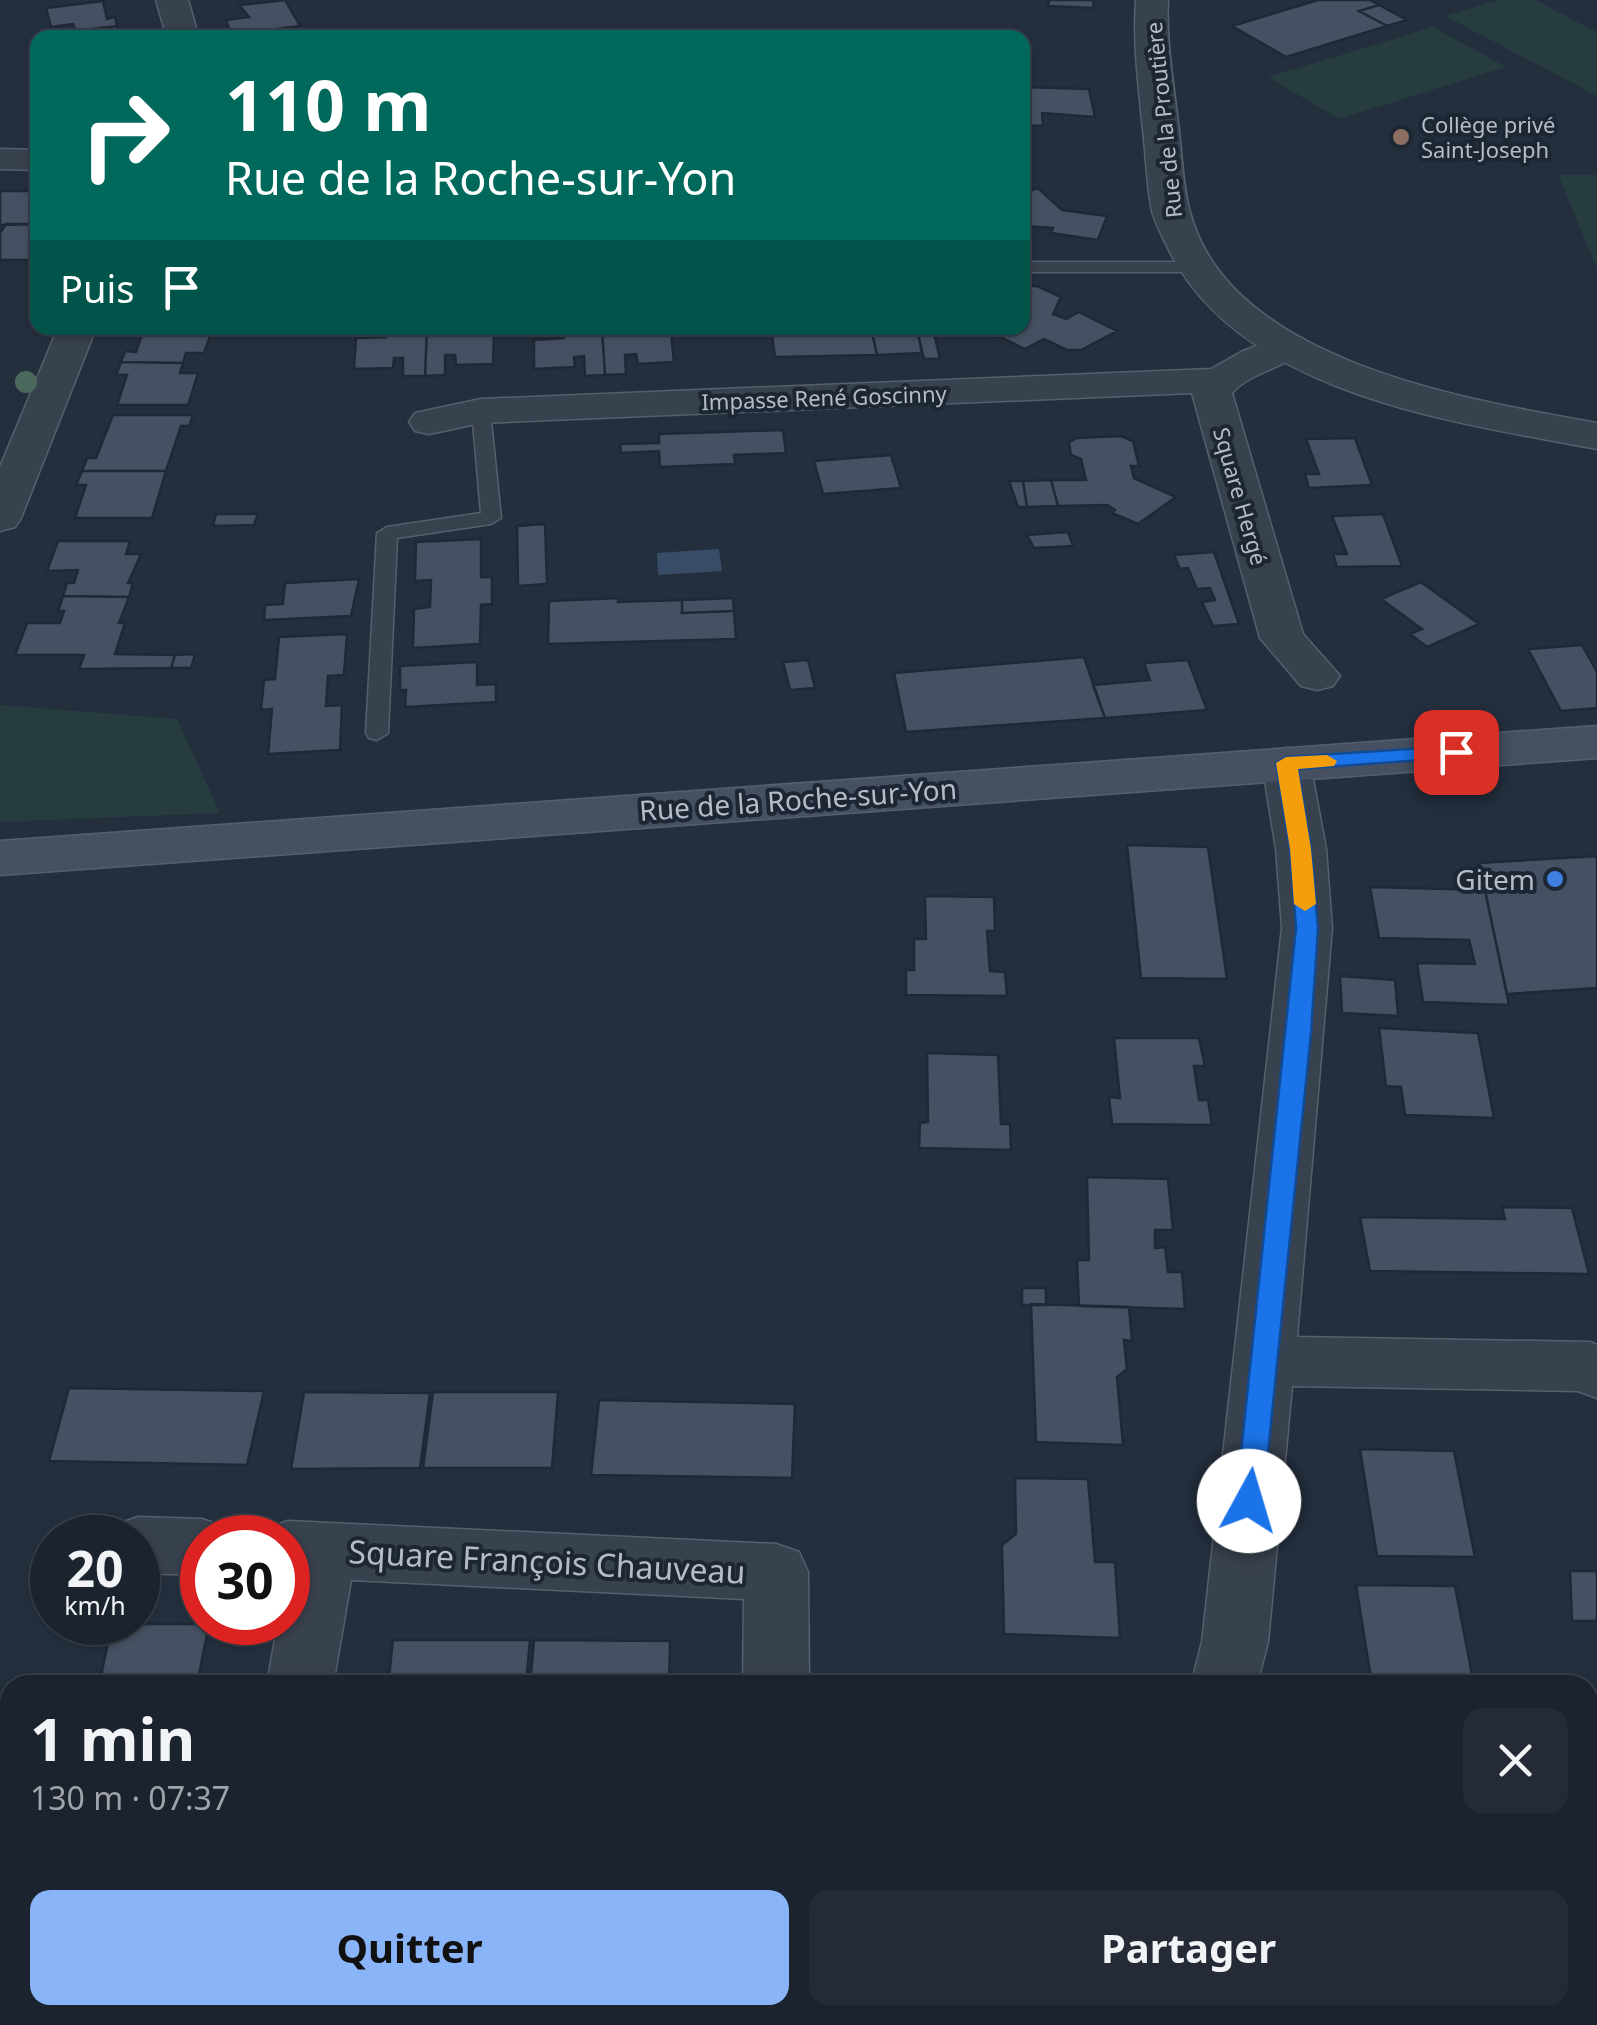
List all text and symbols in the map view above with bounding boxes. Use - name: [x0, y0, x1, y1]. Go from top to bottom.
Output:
- street label: Rue de la Proutière: [1138, 21, 1188, 219]
- text: 110 m: [225, 56, 432, 152]
- icon: right: [60, 70, 190, 200]
- place label: Collège privé Saint-Joseph: [1421, 109, 1556, 164]
- marker: Collège privé Saint-Joseph: [1390, 126, 1412, 148]
- text: Rue de la Roche-sur-Yon: [225, 147, 736, 208]
- icon: arrive: [154, 260, 209, 315]
- text: Puis: [60, 262, 134, 314]
- street label: Impasse René Goscinny: [701, 378, 948, 416]
- street label: Square Hergé: [1207, 424, 1275, 568]
- pin: [1414, 710, 1499, 795]
- icon: arrive: [1429, 725, 1484, 780]
- street label: Rue de la Roche-sur-Yon: [638, 769, 958, 829]
- place label: Gitem: [1455, 860, 1535, 898]
- marker: Gitem: [1544, 868, 1566, 890]
- position arrow: [1197, 1449, 1301, 1553]
- speed limit sign: 30: [180, 1515, 310, 1645]
- street label: Square François Chauveau: [348, 1529, 746, 1593]
- text: 20: [66, 1534, 124, 1602]
- text: km/h: [64, 1588, 126, 1622]
- text: 1 min: [30, 1697, 195, 1779]
- button: close: [1463, 1708, 1568, 1813]
- text: 130 m · 07:37: [30, 1776, 230, 1819]
- button: Quitter: [30, 1890, 789, 2005]
- button: Partager: [809, 1890, 1568, 2005]

